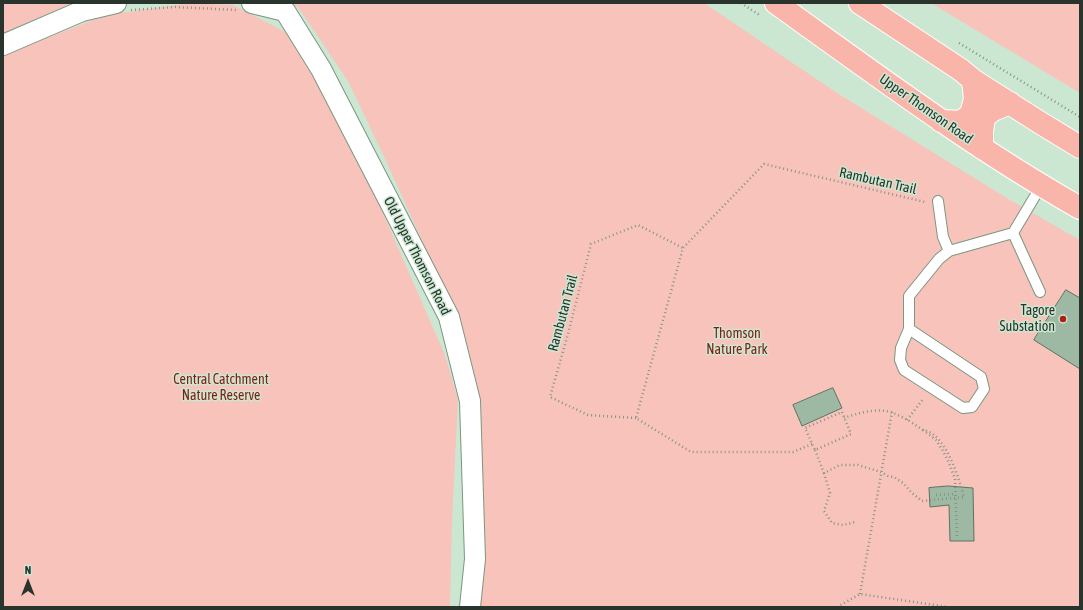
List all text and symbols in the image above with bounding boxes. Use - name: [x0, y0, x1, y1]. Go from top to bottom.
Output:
- street label: Upper Thomson Road: [876, 71, 976, 147]
- street label: Rambutan Trail: [838, 164, 918, 198]
- street label: Old Upper Thomson Road: [380, 194, 454, 318]
- street label: Rambutan Trail: [545, 273, 581, 353]
- place label: Tagore Substation: [1000, 303, 1055, 336]
- marker: Tagore Substation: [1058, 314, 1068, 324]
- park label: Thomson Nature Park: [706, 326, 768, 358]
- park label: Central Catchment Nature Reserve: [173, 372, 269, 404]
- north arrow: [8, 562, 48, 602]
- text: N: [25, 564, 31, 576]

